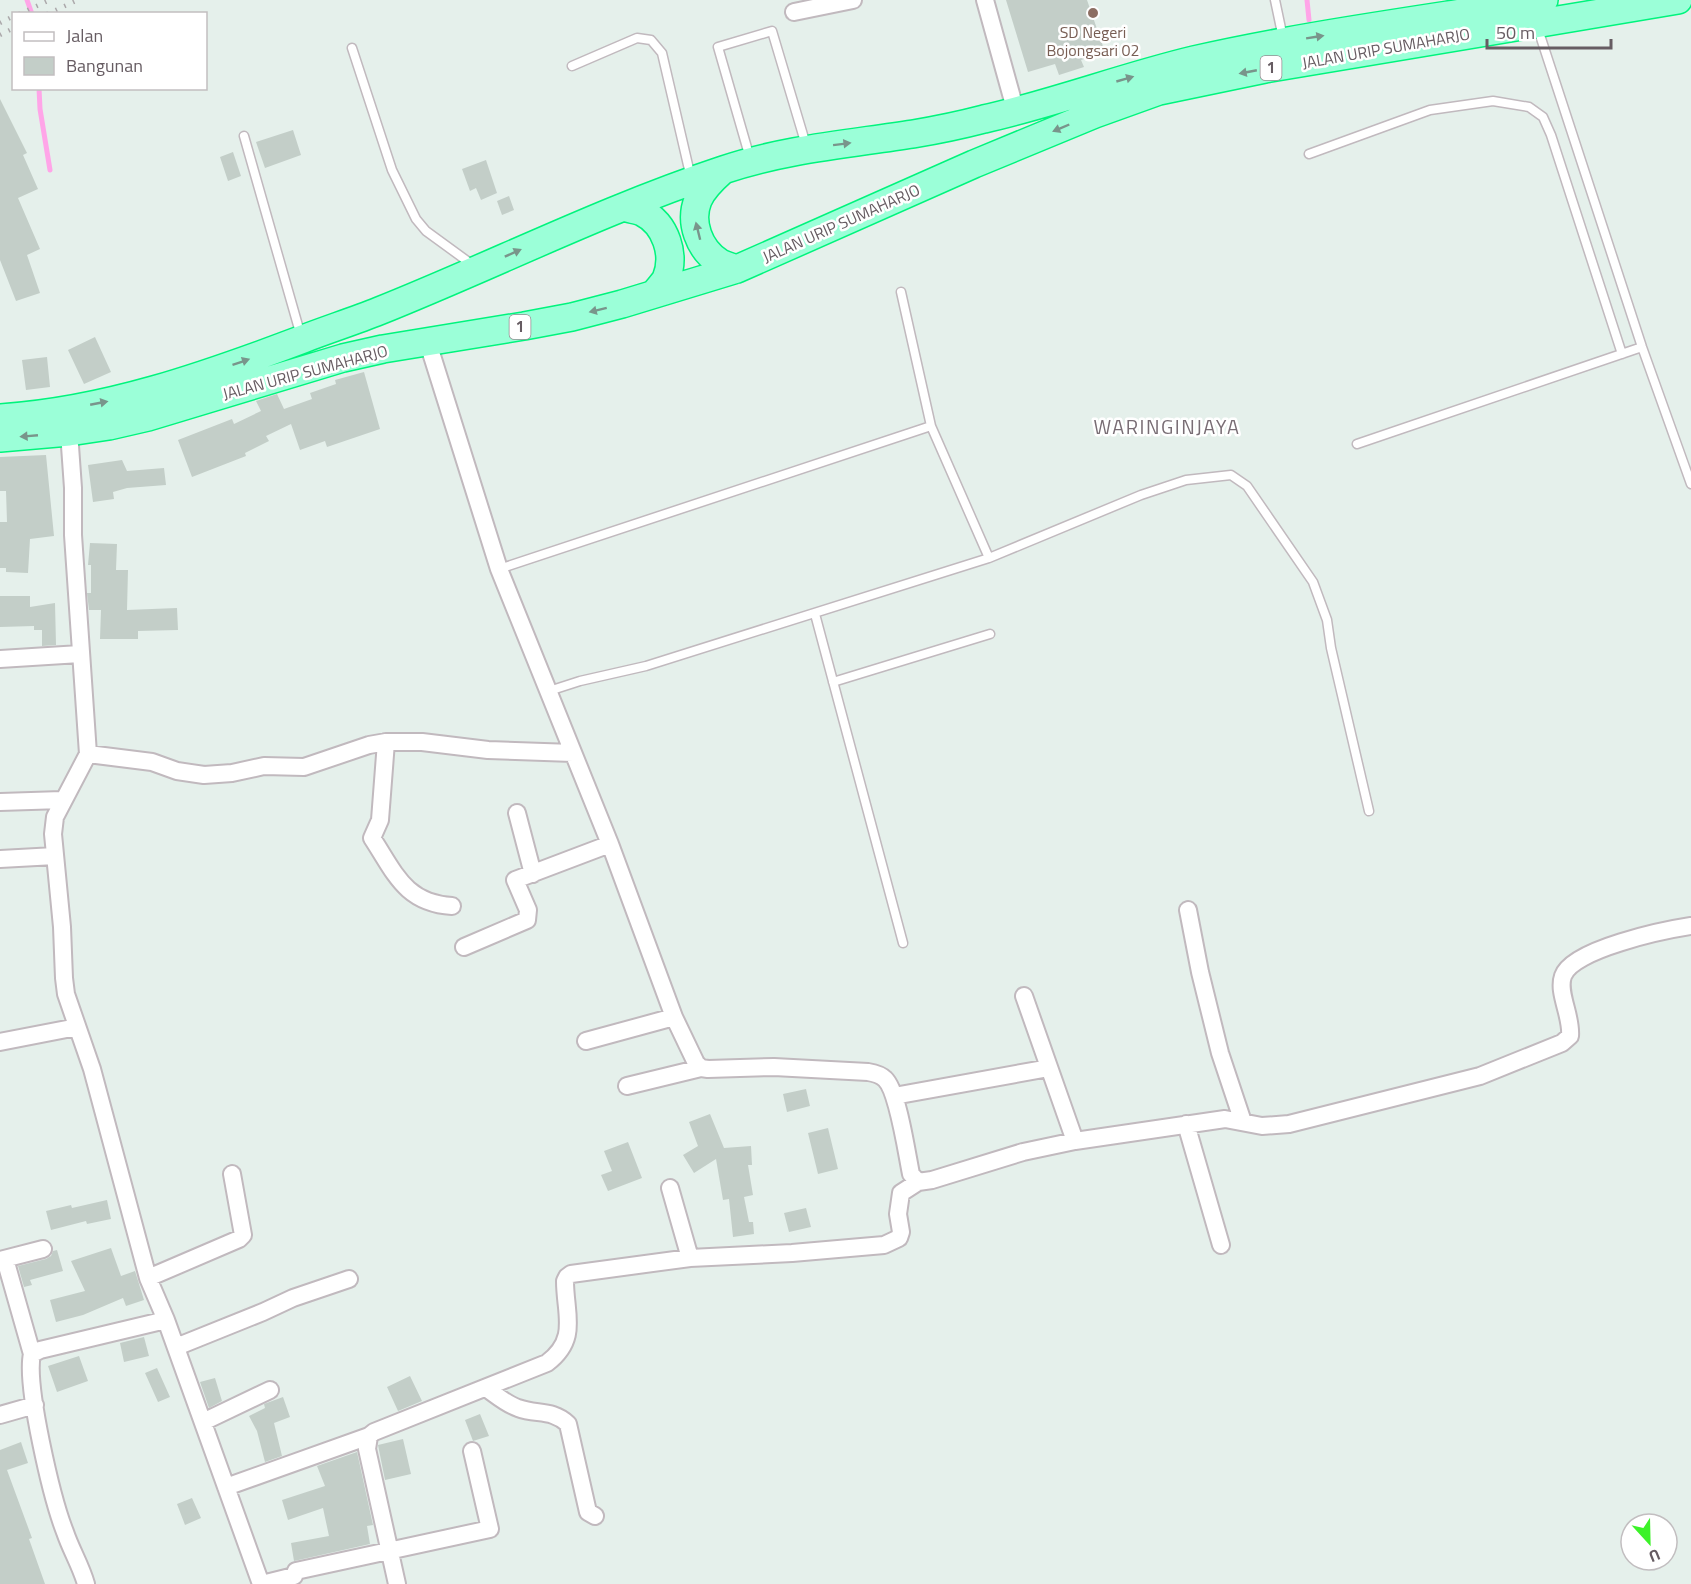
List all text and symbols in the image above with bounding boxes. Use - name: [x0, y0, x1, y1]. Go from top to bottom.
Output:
- marker: SD Negeri Bojongsari 02: [1086, 6, 1100, 20]
- legend: [12, 12, 207, 90]
- scale bar: [1487, 12, 1612, 50]
- text: 50 m: [1496, 19, 1535, 46]
- place label: SD Negeri Bojongsari 02: [1046, 20, 1140, 62]
- street label: JALAN URIP SUMAHARJO: [1300, 21, 1472, 75]
- text: Jalan: [66, 22, 103, 49]
- one-way arrow: [1306, 33, 1325, 42]
- text: Bangunan: [66, 52, 143, 79]
- road number: 1: [1260, 56, 1282, 80]
- one-way arrow: [1238, 68, 1257, 77]
- one-way arrow: [1116, 74, 1134, 83]
- one-way arrow: [1052, 123, 1070, 133]
- one-way arrow: [832, 139, 851, 149]
- street label: JALAN URIP SUMAHARJO: [758, 177, 924, 269]
- one-way arrow: [692, 221, 702, 240]
- one-way arrow: [505, 248, 523, 258]
- one-way arrow: [589, 306, 607, 316]
- road number: 1: [510, 315, 530, 339]
- street label: JALAN URIP SUMAHARJO: [220, 338, 390, 406]
- one-way arrow: [232, 357, 250, 367]
- one-way arrow: [90, 398, 109, 407]
- district label: WARINGINJAYA: [1093, 411, 1241, 442]
- one-way arrow: [19, 431, 38, 441]
- north arrow: [1619, 1512, 1679, 1572]
- text: U: [1645, 1543, 1664, 1569]

